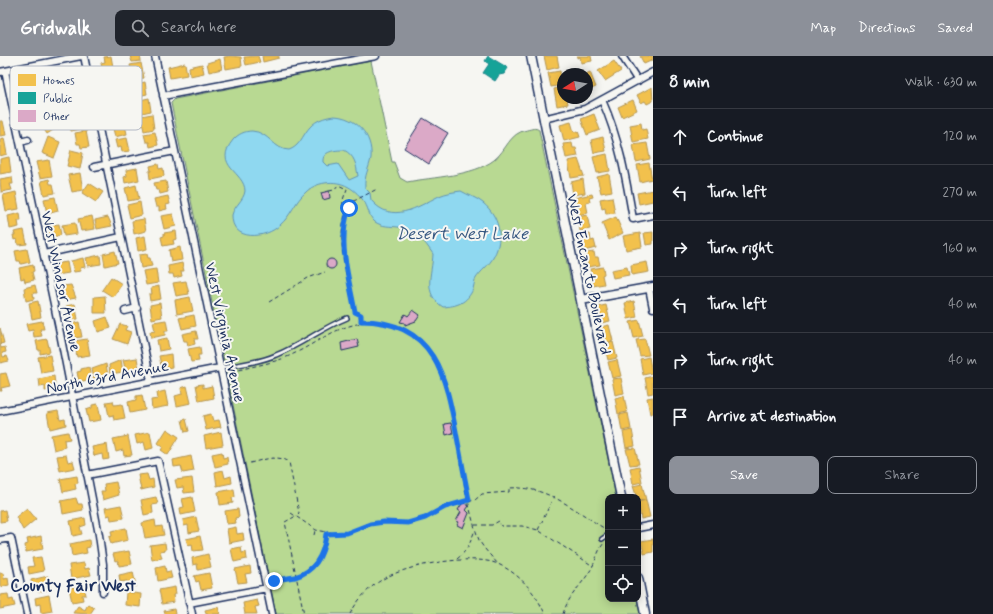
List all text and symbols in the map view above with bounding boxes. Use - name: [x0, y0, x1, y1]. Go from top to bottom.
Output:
- search box: [115, 10, 395, 46]
- text: Gridwalk: [20, 16, 91, 41]
- icon: search: [129, 17, 151, 39]
- text: Search here: [161, 18, 237, 38]
- text: Map: [810, 19, 836, 37]
- text: Directions: [858, 19, 916, 37]
- text: Saved: [938, 19, 973, 37]
- legend: [10, 66, 142, 130]
- north arrow: [557, 68, 593, 104]
- text: 8 min: [669, 71, 710, 93]
- text: Homes: [43, 74, 75, 88]
- text: Walk · 630 m: [905, 74, 977, 91]
- text: Public: [43, 92, 73, 106]
- text: Other: [43, 110, 70, 124]
- icon: ahead: [669, 126, 691, 148]
- text: Continue: [707, 127, 763, 147]
- text: 120 m: [943, 128, 977, 145]
- icon: left: [669, 182, 691, 204]
- text: Turn left: [707, 183, 767, 203]
- text: 270 m: [942, 184, 977, 201]
- street label: West Encanto Boulevard: [561, 192, 616, 357]
- route start: [340, 199, 358, 217]
- street label: West Windsor Avenue: [35, 209, 86, 354]
- water label: Desert West Lake: [396, 223, 529, 245]
- icon: right: [669, 238, 691, 260]
- text: Turn right: [707, 239, 774, 259]
- text: 160 m: [942, 240, 977, 257]
- street label: West Virginia Avenue: [198, 260, 250, 404]
- icon: left: [669, 294, 691, 316]
- text: Turn left: [707, 295, 767, 315]
- text: 40 m: [948, 296, 977, 313]
- icon: right: [669, 350, 691, 372]
- text: Turn right: [707, 351, 774, 371]
- text: 40 m: [948, 352, 977, 369]
- street label: North 63rd Avenue: [44, 355, 170, 400]
- icon: arrive: [669, 406, 691, 428]
- text: Arrive at destination: [707, 407, 836, 427]
- button: Save: [669, 456, 819, 494]
- button: Share: [827, 456, 977, 494]
- map controls: [605, 494, 641, 602]
- button: +: [605, 494, 641, 530]
- button: −: [605, 530, 641, 566]
- button: locate: [605, 566, 641, 602]
- route end: [265, 572, 283, 590]
- district label: County Fair West: [10, 575, 136, 598]

